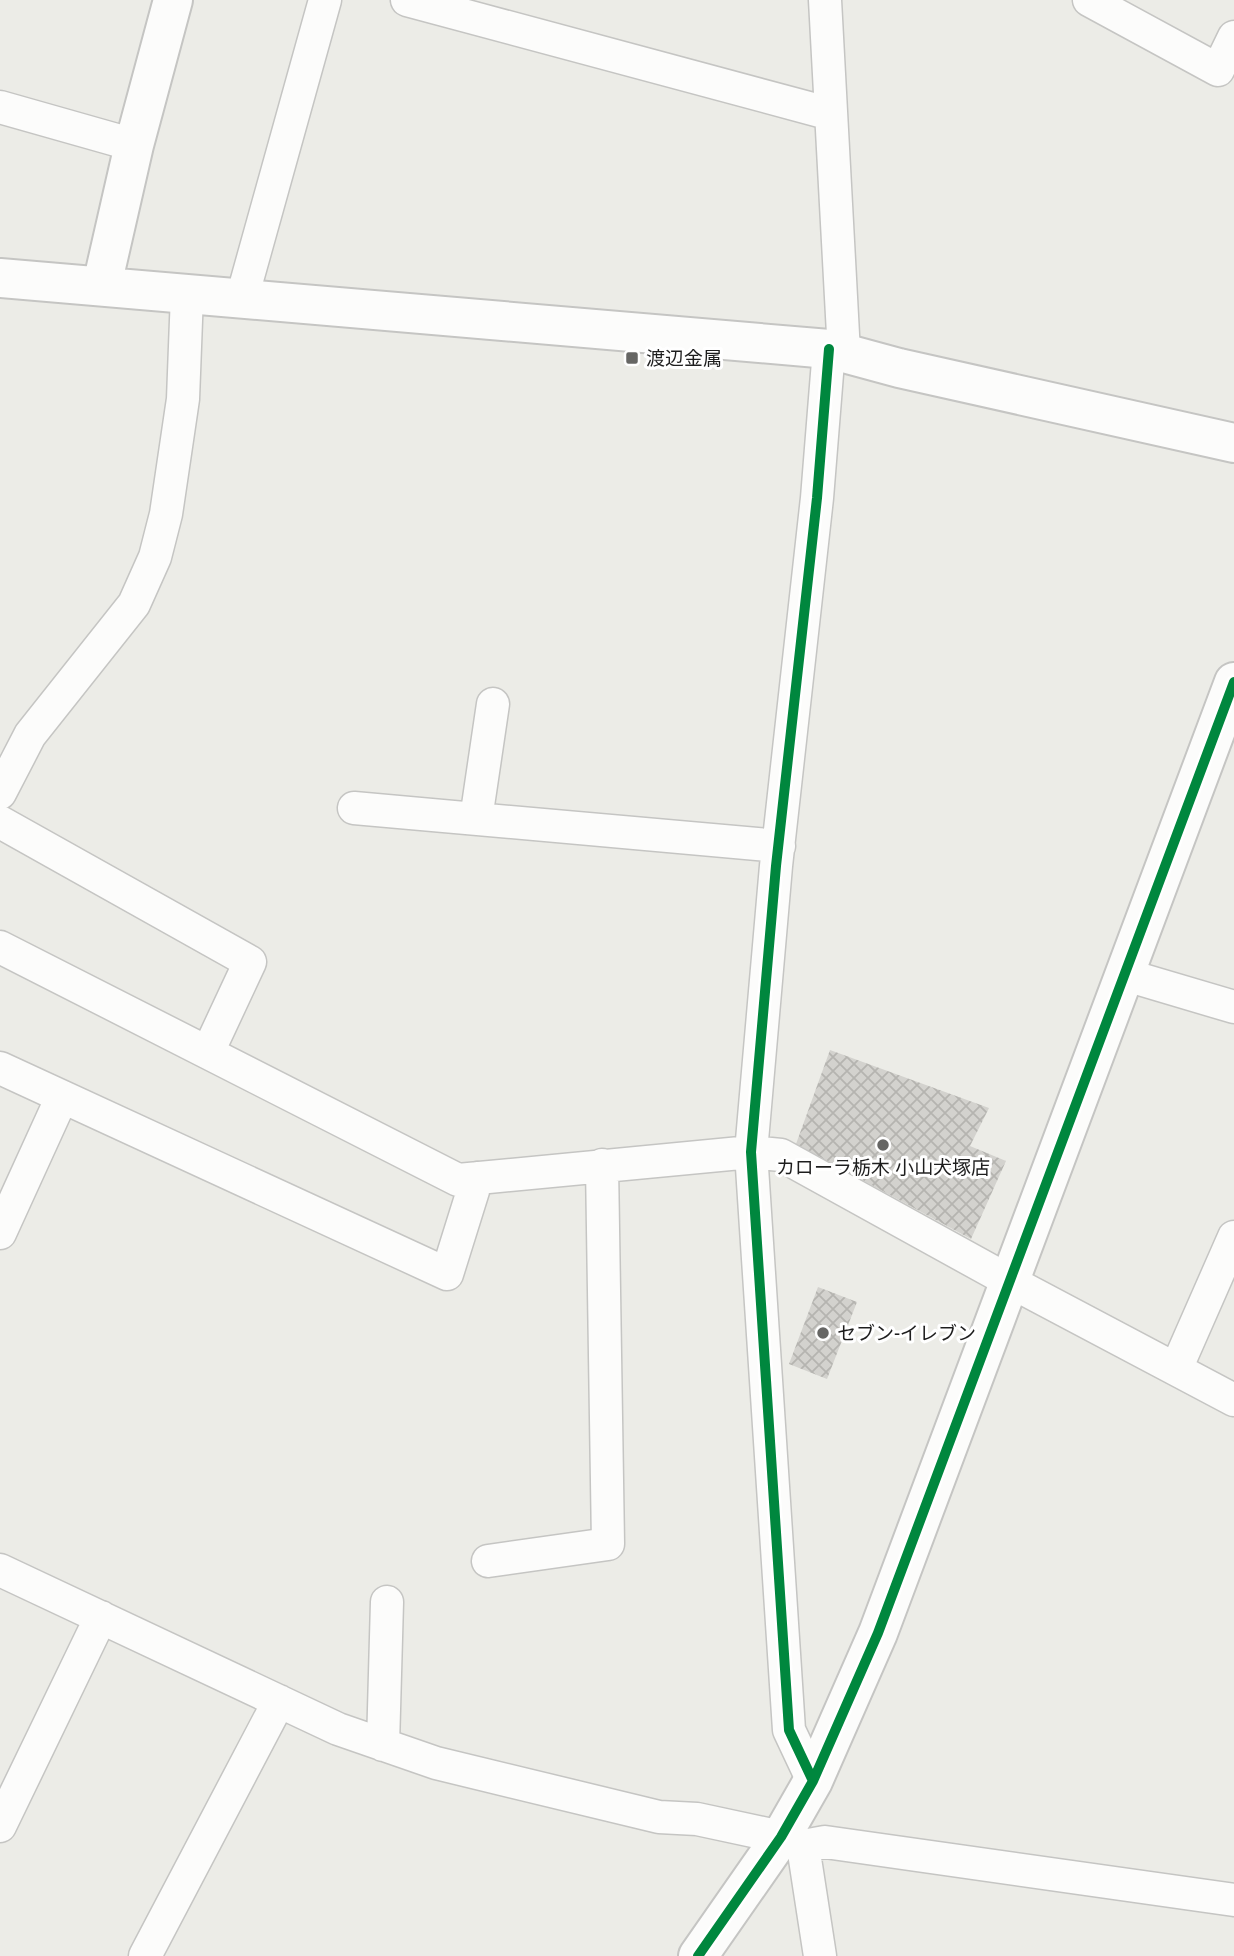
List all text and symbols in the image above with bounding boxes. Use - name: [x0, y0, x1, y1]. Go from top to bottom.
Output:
- place label: 渡辺金属: [646, 345, 722, 371]
- marker: 渡辺金属: [624, 350, 640, 366]
- marker: カローラ栃木 小山犬塚店: [875, 1137, 891, 1153]
- place label: カローラ栃木 小山犬塚店: [776, 1154, 990, 1180]
- place label: セブン-イレブン: [837, 1320, 976, 1346]
- marker: セブン-イレブン: [815, 1325, 831, 1341]

